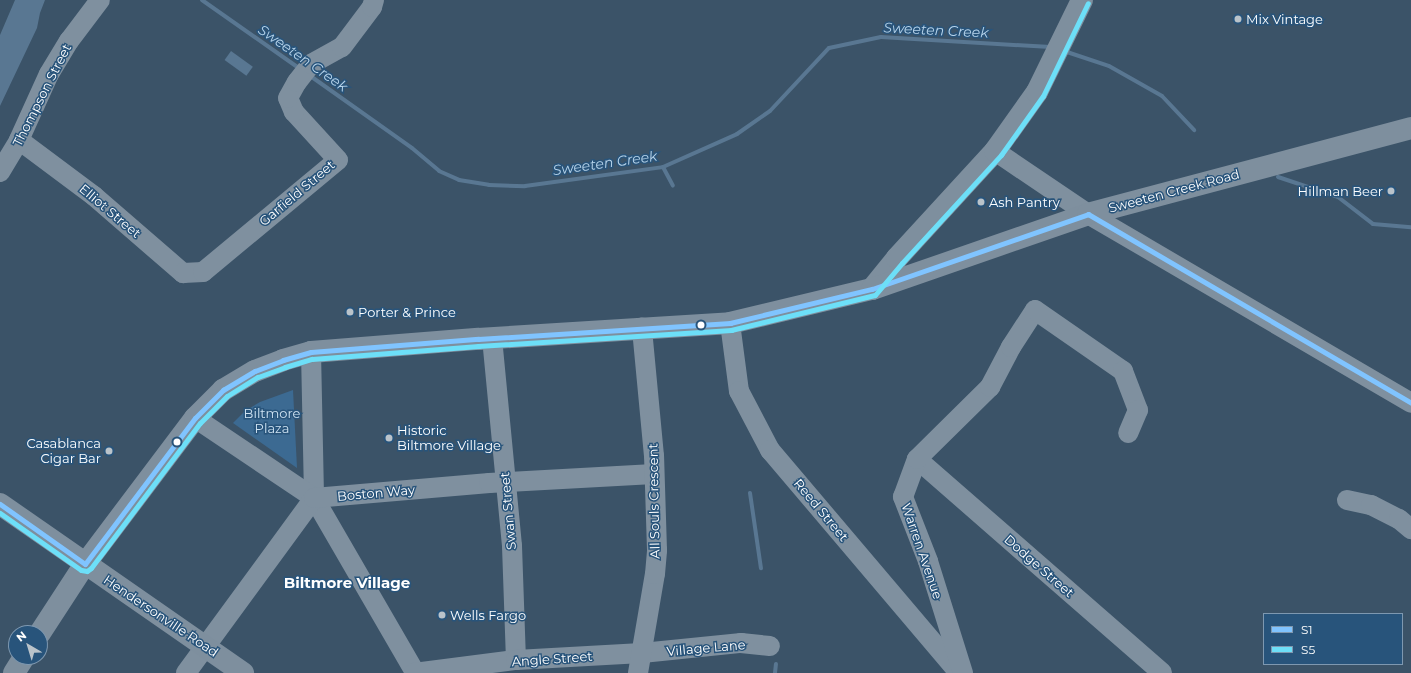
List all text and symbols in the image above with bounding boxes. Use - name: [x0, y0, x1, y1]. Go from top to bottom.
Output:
- place label: Mix Vintage: [1246, 11, 1323, 27]
- marker: Mix Vintage: [1233, 14, 1243, 24]
- water label: Sweeten Creek: [883, 19, 989, 41]
- water label: Sweeten Creek: [255, 21, 351, 95]
- street label: Thompson Street: [9, 41, 75, 149]
- water label: Sweeten Creek: [552, 147, 658, 179]
- street label: Garfield Street: [256, 157, 338, 229]
- street label: Sweeten Creek Road: [1107, 166, 1241, 216]
- street label: Elliot Street: [76, 181, 144, 241]
- place label: Hillman Beer: [1298, 183, 1383, 199]
- marker: Hillman Beer: [1386, 186, 1396, 196]
- place label: Ash Pantry: [989, 194, 1060, 210]
- marker: Ash Pantry: [976, 197, 986, 207]
- place label: Porter & Prince: [358, 304, 456, 320]
- marker: Porter & Prince: [345, 307, 355, 317]
- unlabelled marker: [696, 320, 706, 330]
- park label: Biltmore Plaza: [244, 406, 300, 437]
- place label: Historic Biltmore Village: [397, 423, 501, 454]
- marker: Historic Biltmore Village: [384, 433, 394, 443]
- place label: Casablanca Cigar Bar: [26, 436, 101, 467]
- unlabelled marker: [172, 437, 182, 447]
- street label: All Souls Crescent: [645, 443, 663, 559]
- marker: Casablanca Cigar Bar: [104, 446, 114, 456]
- street label: Swan Street: [497, 471, 519, 551]
- street label: Reed Street: [790, 476, 852, 544]
- street label: Boston Way: [337, 482, 415, 504]
- street label: Warren Avenue: [898, 501, 946, 601]
- street label: Dodge Street: [1001, 532, 1077, 600]
- street label: Hendersonville Road: [101, 572, 221, 660]
- district label: Biltmore Village: [284, 574, 410, 592]
- place label: Wells Fargo: [450, 607, 526, 623]
- marker: Wells Fargo: [437, 610, 447, 620]
- legend: [1263, 613, 1403, 665]
- text: S1: [1301, 622, 1313, 637]
- north arrow: [8, 625, 48, 665]
- text: N: [13, 628, 29, 645]
- street label: Village Lane: [666, 637, 746, 659]
- text: S5: [1301, 642, 1315, 657]
- street label: Angle Street: [511, 648, 593, 670]

